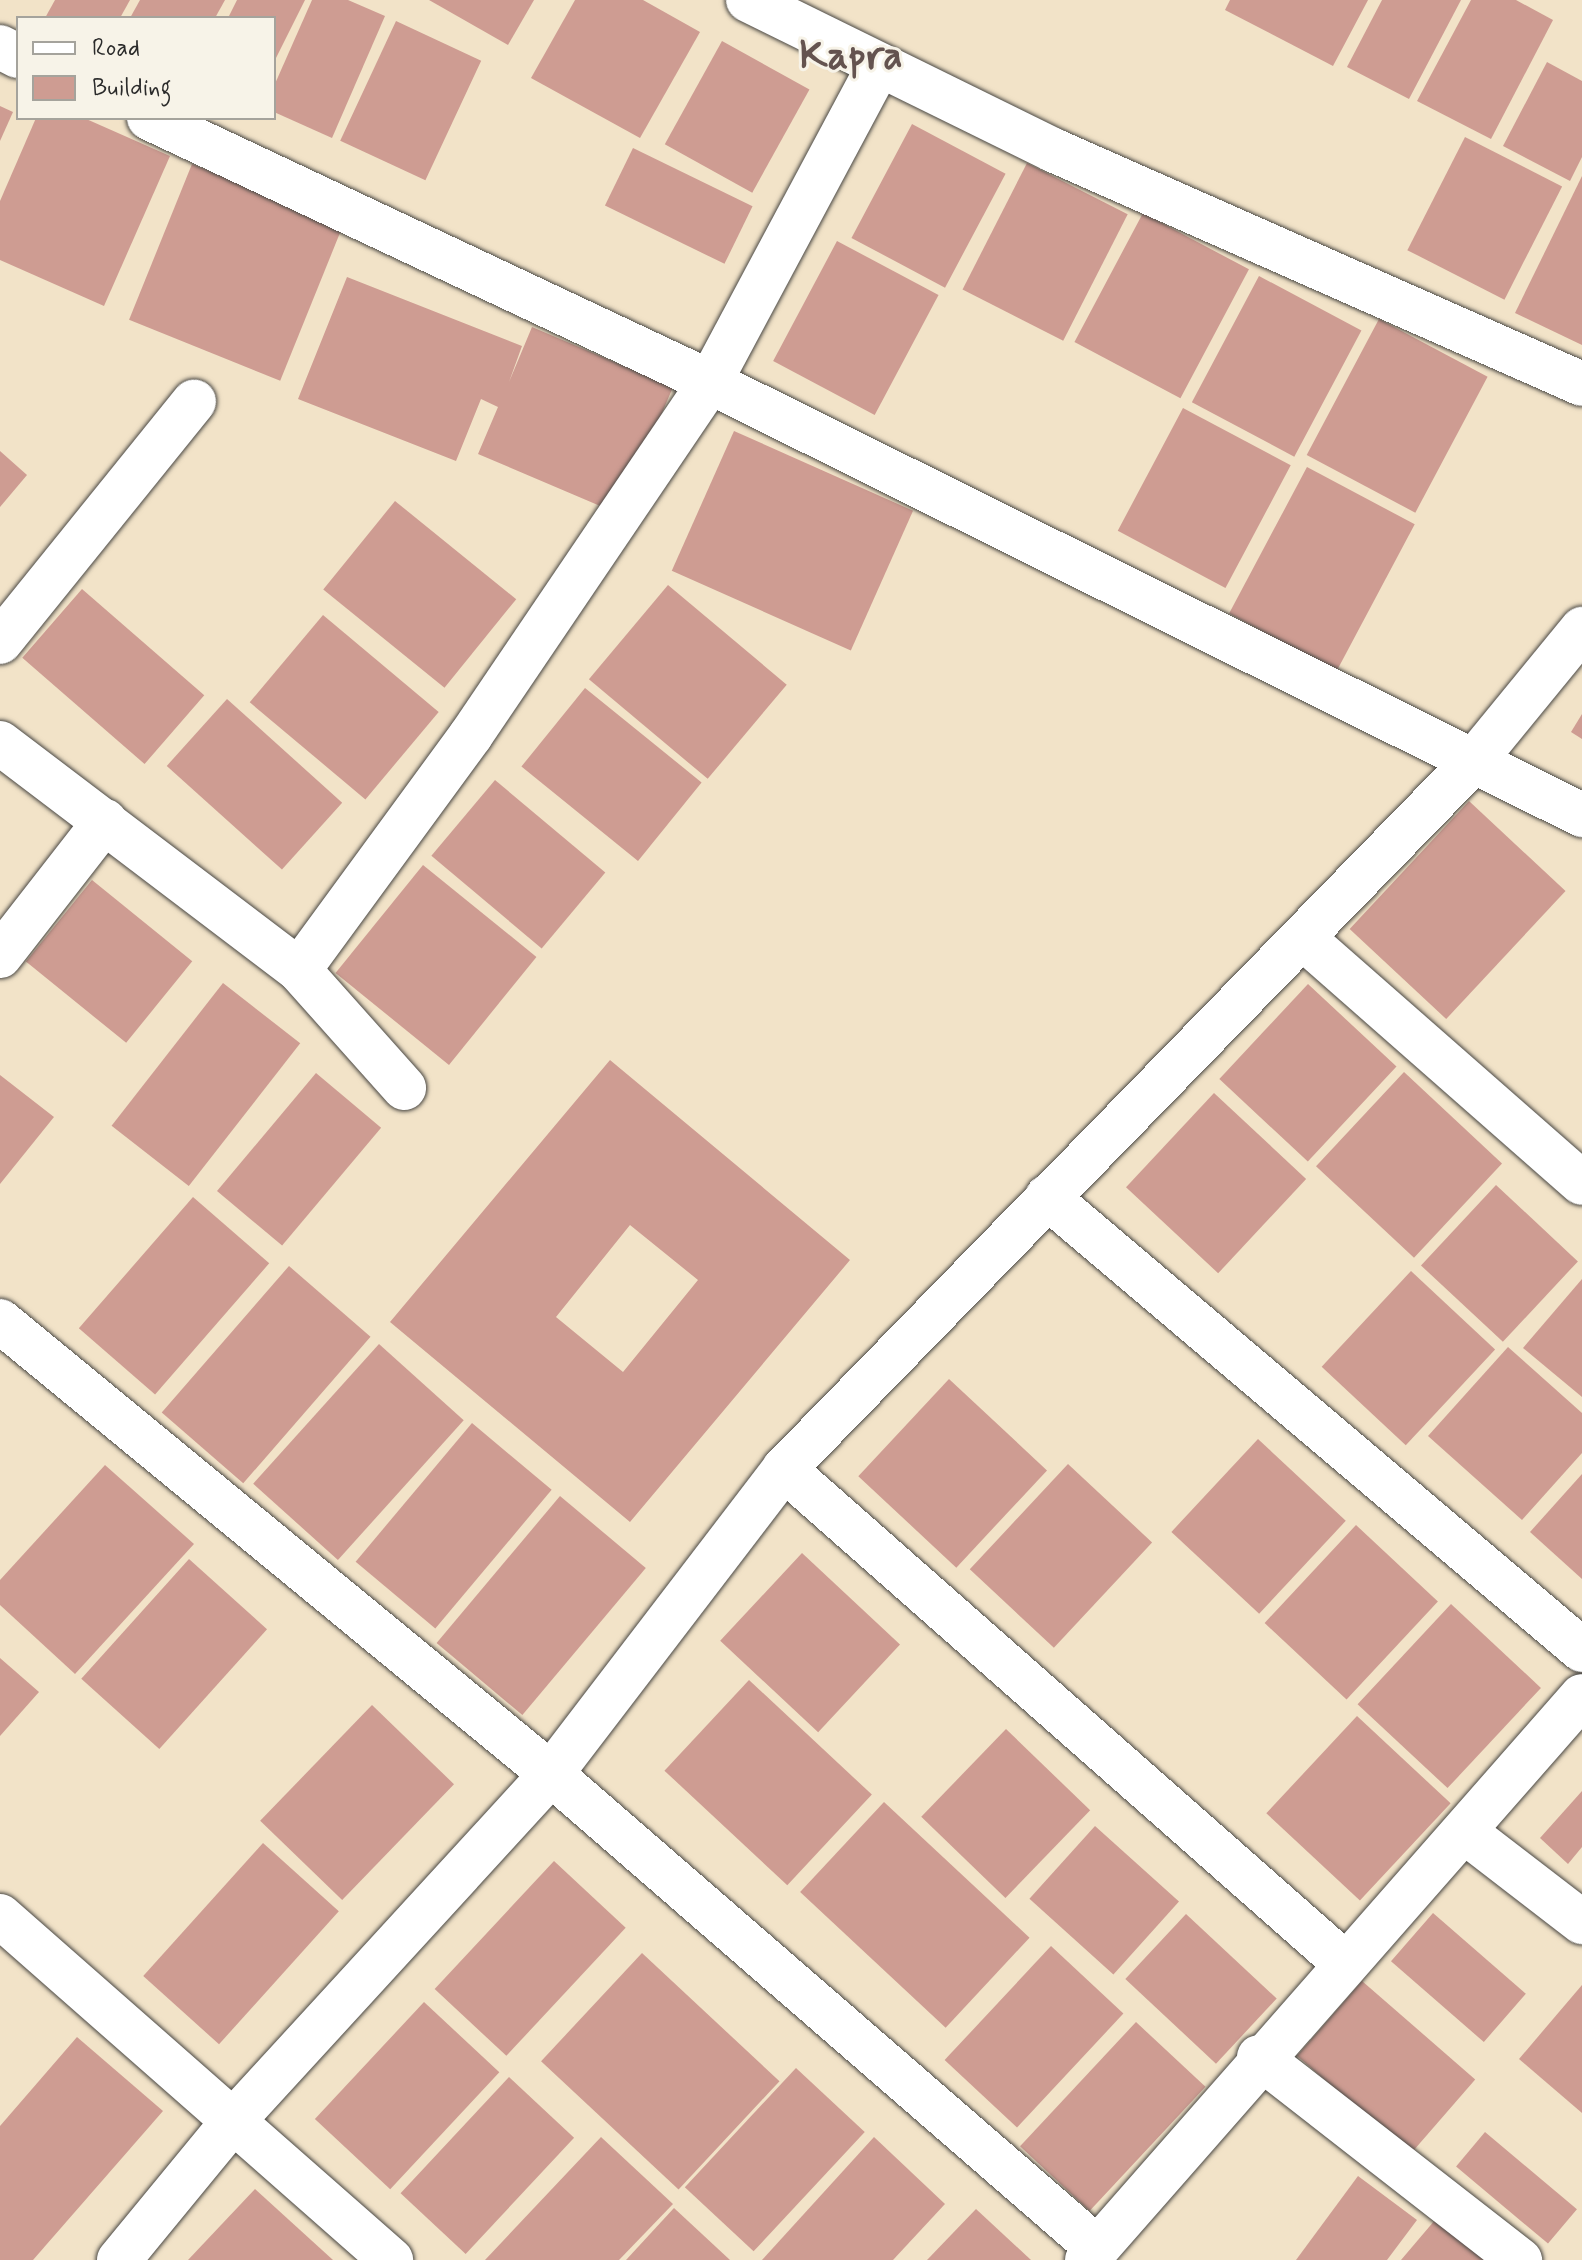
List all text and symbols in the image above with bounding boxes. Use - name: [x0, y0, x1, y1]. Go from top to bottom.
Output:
- legend: [16, 16, 276, 120]
- text: Road: [92, 33, 140, 64]
- district label: Kapra: [799, 33, 903, 81]
- text: Building: [92, 73, 172, 104]

